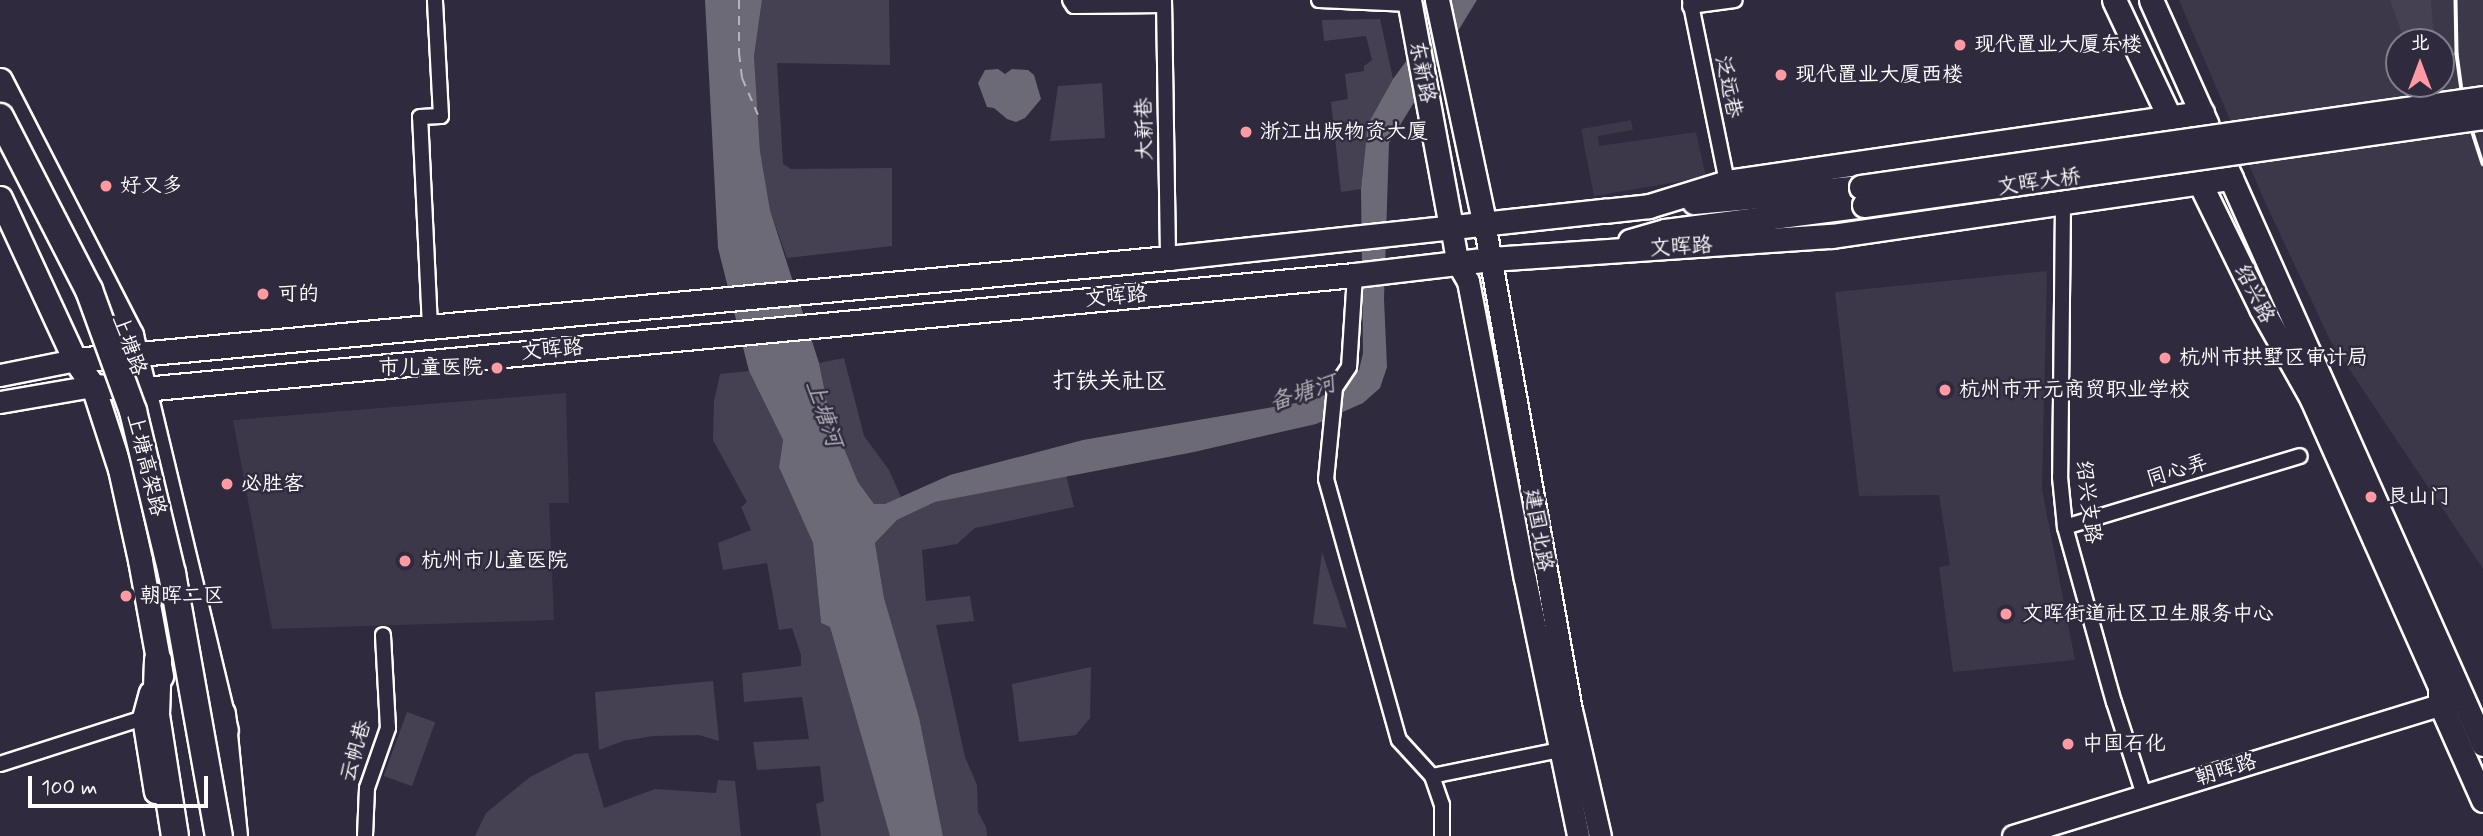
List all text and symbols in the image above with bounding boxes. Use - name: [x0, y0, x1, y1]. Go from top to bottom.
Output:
- north arrow: [2385, 28, 2455, 98]
- text: 北: [2410, 31, 2430, 56]
- place label: 现代置业大厦东楼: [1974, 32, 2142, 58]
- marker: 现代置业大厦东楼: [1952, 37, 1968, 53]
- street label: 东新路: [1404, 39, 1440, 105]
- street label: 泛远巷: [1709, 54, 1747, 120]
- place label: 现代置业大厦西楼: [1795, 62, 1963, 88]
- marker: 现代置业大厦西楼: [1773, 67, 1789, 83]
- street label: 大新巷: [1132, 97, 1158, 161]
- place label: 浙江出版物资大厦: [1260, 119, 1428, 145]
- marker: 浙江出版物资大厦: [1238, 124, 1254, 140]
- street label: 文晖大桥: [1996, 164, 2082, 200]
- place label: 好又多: [120, 173, 183, 199]
- marker: 好又多: [98, 178, 114, 194]
- street label: 文晖路: [1649, 233, 1713, 261]
- street label: 绍兴路: [2228, 260, 2280, 328]
- place label: 可的: [277, 281, 319, 307]
- street label: 文晖路: [1084, 282, 1148, 312]
- marker: 可的: [255, 286, 271, 302]
- street label: 上塘路: [106, 311, 152, 379]
- street label: 文晖路: [520, 335, 584, 365]
- place label: 杭州市拱墅区审计局: [2179, 345, 2368, 371]
- marker: 杭州市拱墅区审计局: [2157, 350, 2173, 366]
- place label: 市儿童医院: [378, 355, 483, 381]
- marker: 市儿童医院: [489, 360, 505, 376]
- district label: 打铁关社区: [1053, 368, 1167, 396]
- water label: 备塘河: [1266, 370, 1340, 418]
- water label: 上塘河: [799, 377, 847, 451]
- place label: 杭州市开元商贸职业学校: [1959, 377, 2190, 403]
- marker: 杭州市开元商贸职业学校: [1937, 382, 1953, 398]
- street label: 上塘高架路: [121, 411, 171, 519]
- street label: 同心弄: [2143, 450, 2211, 492]
- street label: 绍兴支路: [2070, 459, 2106, 545]
- place label: 必胜客: [241, 471, 304, 497]
- marker: 必胜客: [219, 476, 235, 492]
- place label: 艮山门: [2387, 484, 2450, 510]
- street label: 建国北路: [1518, 486, 1558, 574]
- marker: 艮山门: [2361, 487, 2381, 507]
- place label: 杭州市儿童医院: [421, 548, 568, 574]
- marker: 杭州市儿童医院: [395, 551, 415, 571]
- place label: 朝晖二区: [140, 583, 224, 609]
- marker: 朝晖二区: [118, 588, 134, 604]
- place label: 文晖街道社区卫生服务中心: [2022, 601, 2274, 627]
- marker: 文晖街道社区卫生服务中心: [1996, 604, 2016, 624]
- street label: 云帆巷: [335, 717, 377, 785]
- place label: 中国石化: [2082, 731, 2166, 757]
- marker: 中国石化: [2060, 736, 2076, 752]
- street label: 朝晖路: [2192, 749, 2260, 791]
- scale bar: [32, 762, 212, 806]
- text: 100 m: [41, 774, 97, 802]

